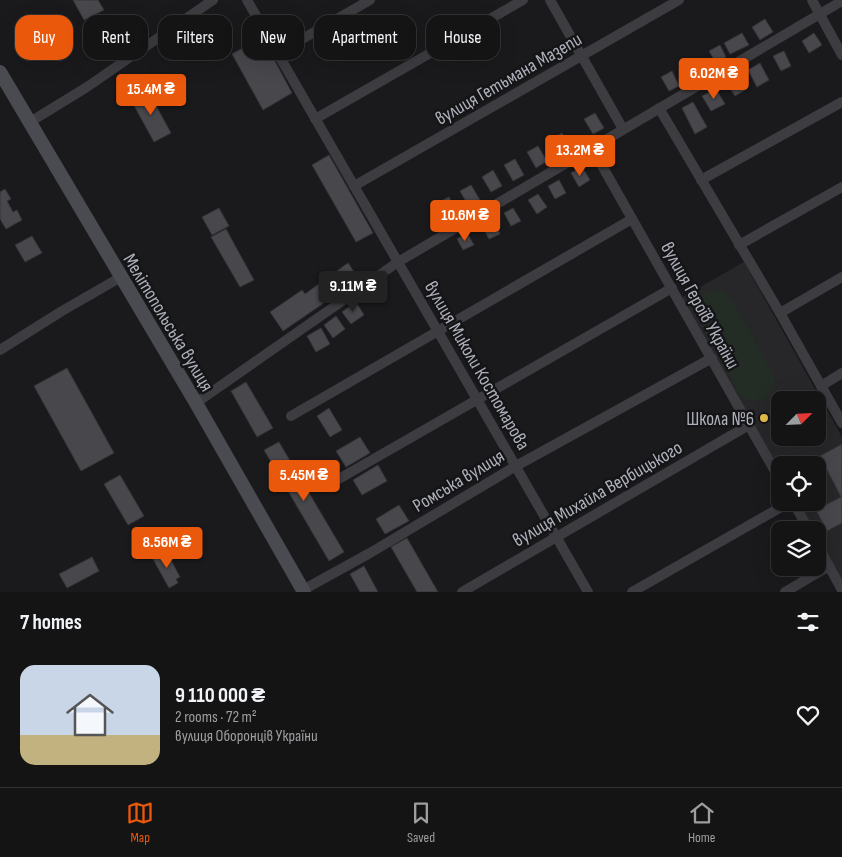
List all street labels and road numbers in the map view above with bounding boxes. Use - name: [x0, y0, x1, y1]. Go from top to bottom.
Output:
- street label: вулиця Гетьмана Мазепи: [431, 28, 586, 131]
- street label: вулиця Героїв України: [655, 238, 744, 373]
- street label: Мелітопольська вулиця: [117, 250, 218, 396]
- street label: вулиця Миколи Костомарова: [419, 277, 534, 454]
- street label: вулиця Михайла Вербицького: [509, 436, 687, 552]
- street label: Ромська вулиця: [409, 445, 509, 518]

